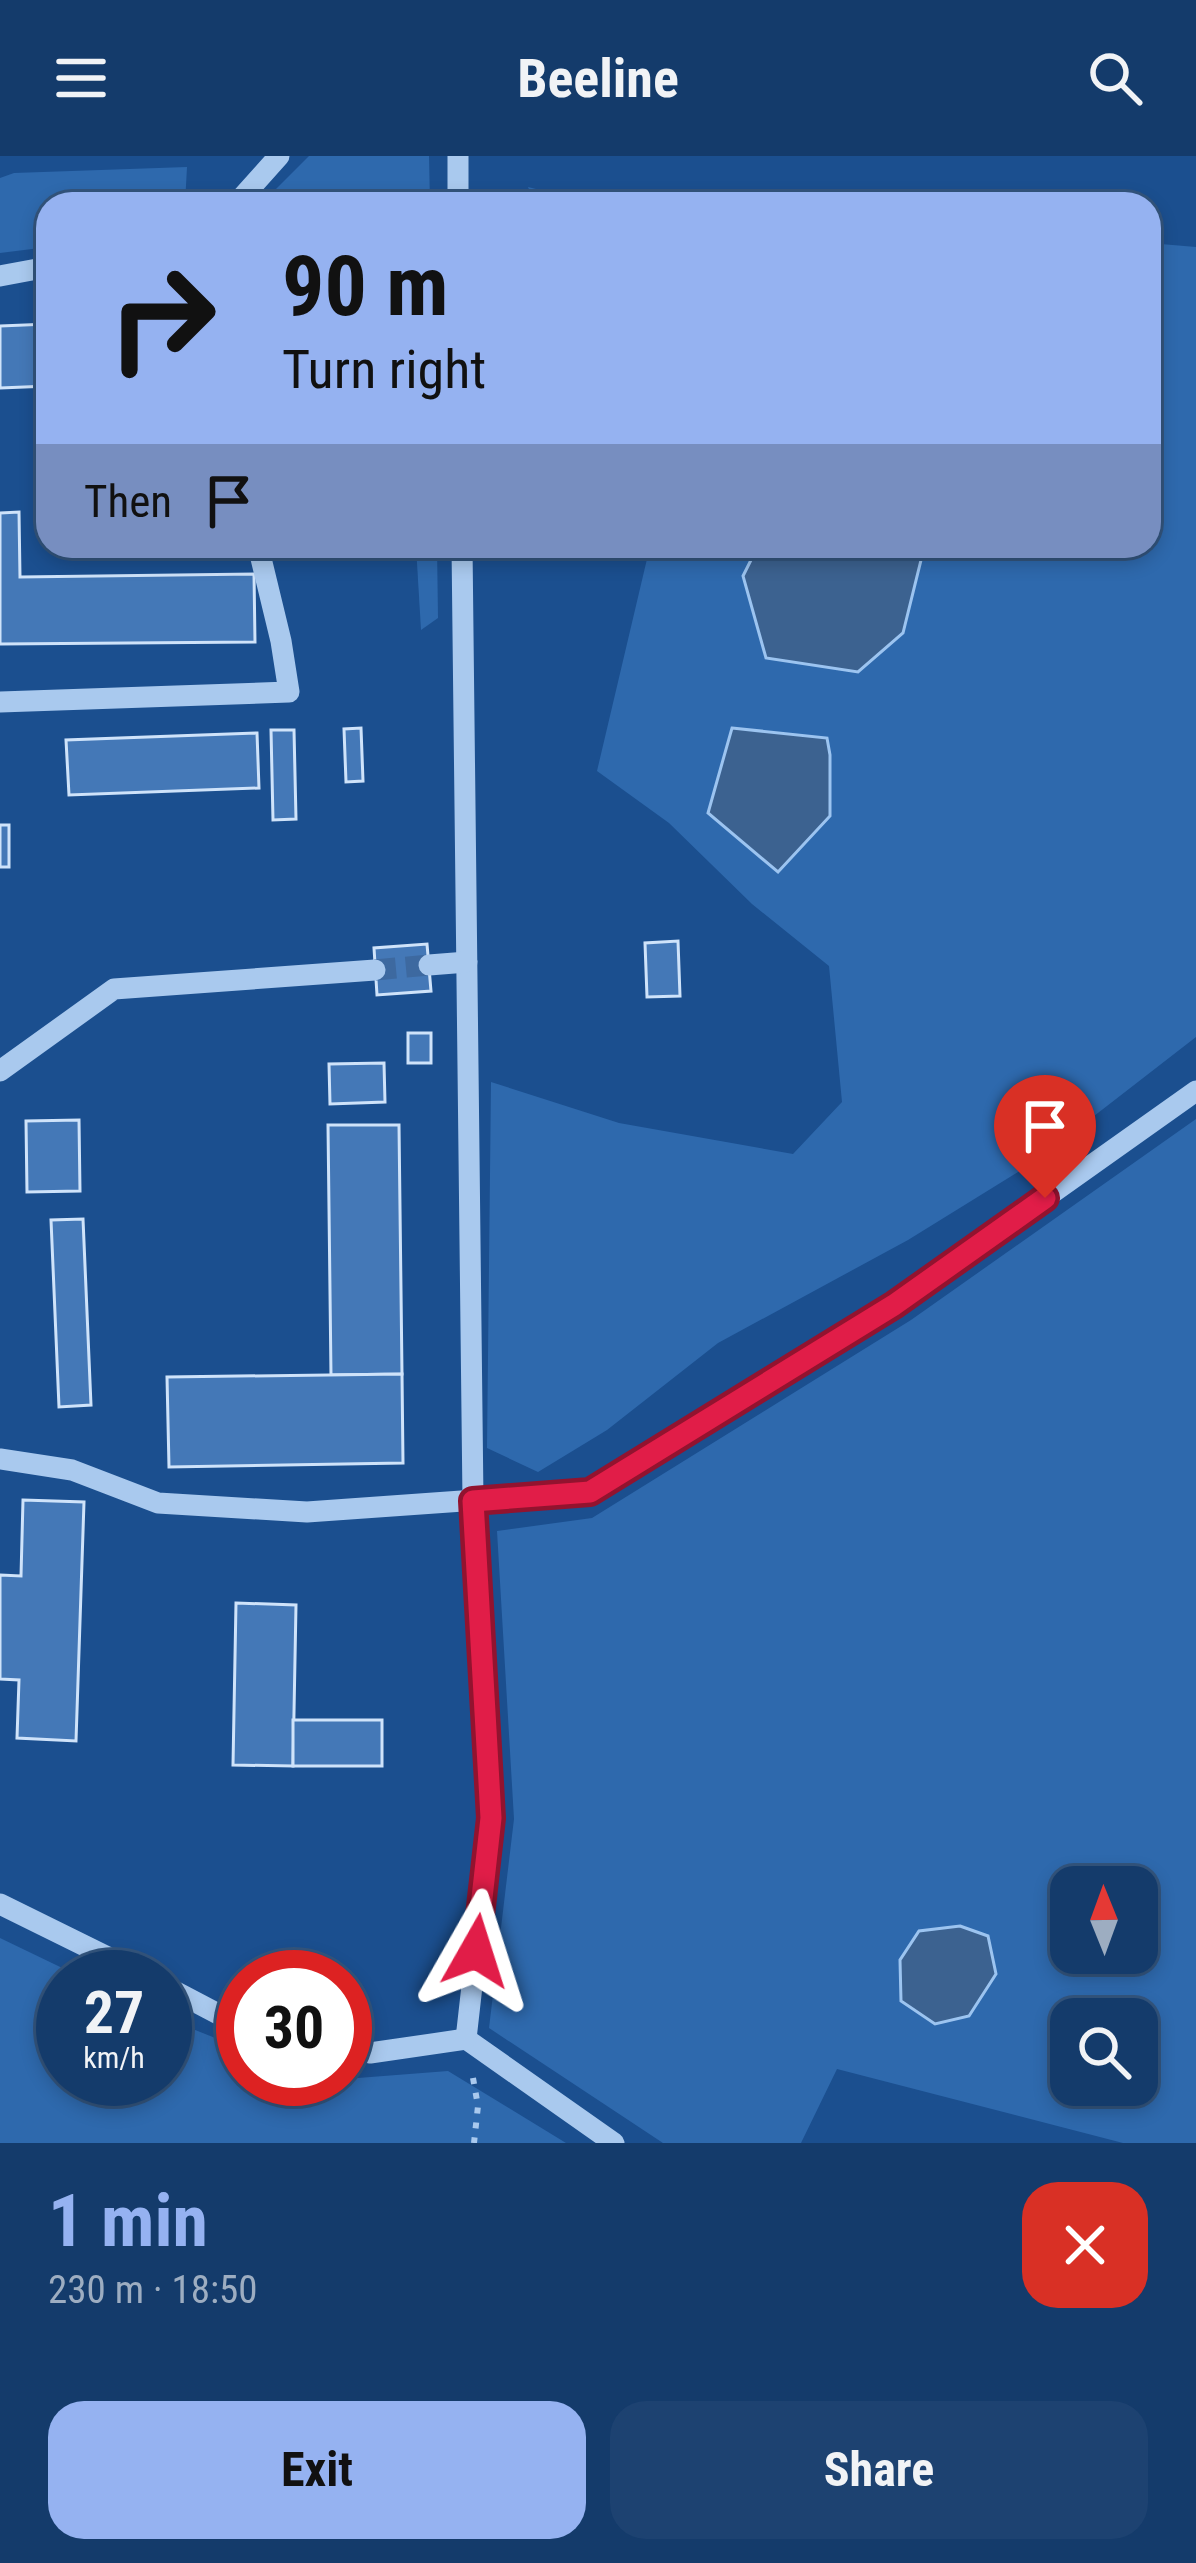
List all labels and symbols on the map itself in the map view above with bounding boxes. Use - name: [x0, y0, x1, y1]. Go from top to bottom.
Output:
- pin: [994, 1075, 1096, 1198]
- north arrow: [1050, 1866, 1158, 1974]
- position arrow: [413, 1888, 539, 2014]
- speed limit sign: 30: [216, 1950, 372, 2106]

